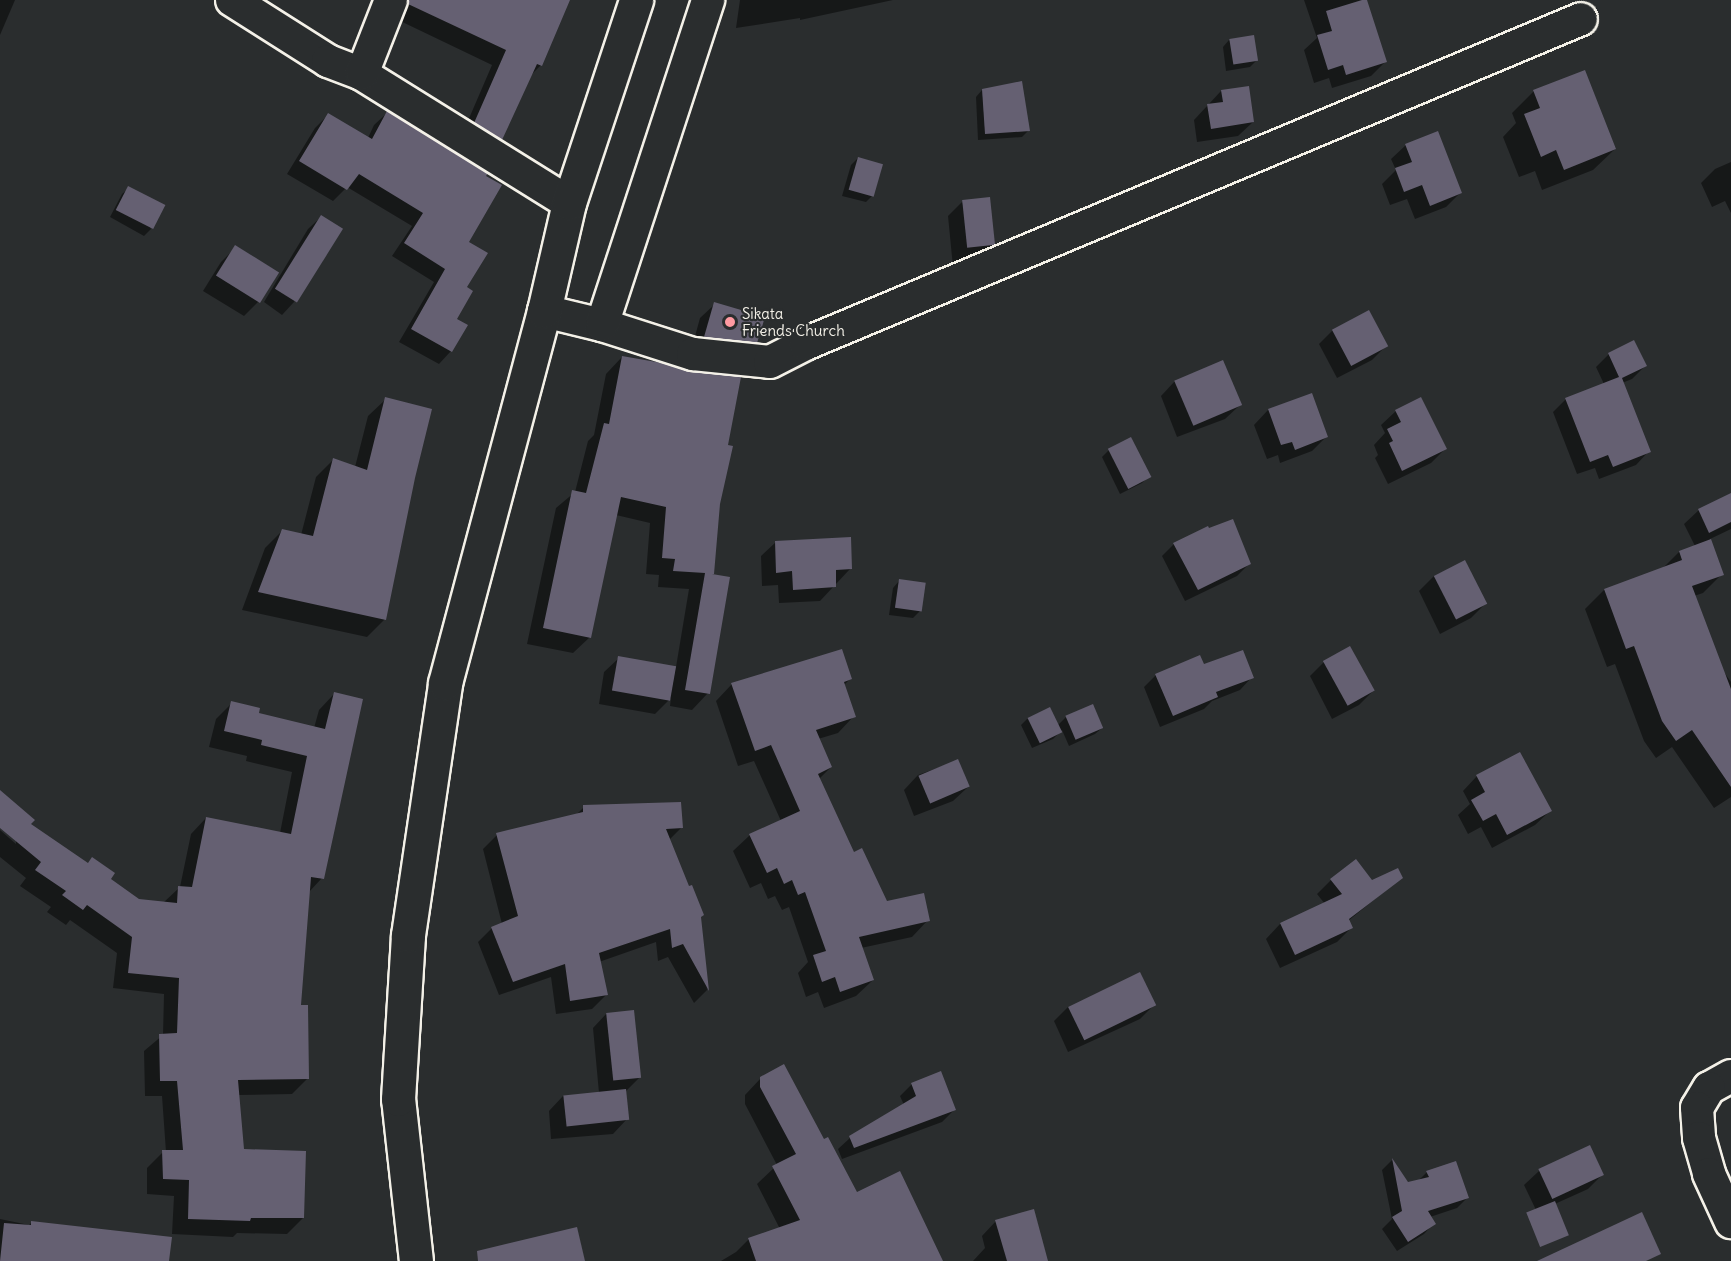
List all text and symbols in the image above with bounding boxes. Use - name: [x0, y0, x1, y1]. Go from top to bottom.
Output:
- place label: Sikata Friends Church: [742, 304, 845, 339]
- marker: Sikata Friends Church: [723, 315, 737, 329]

